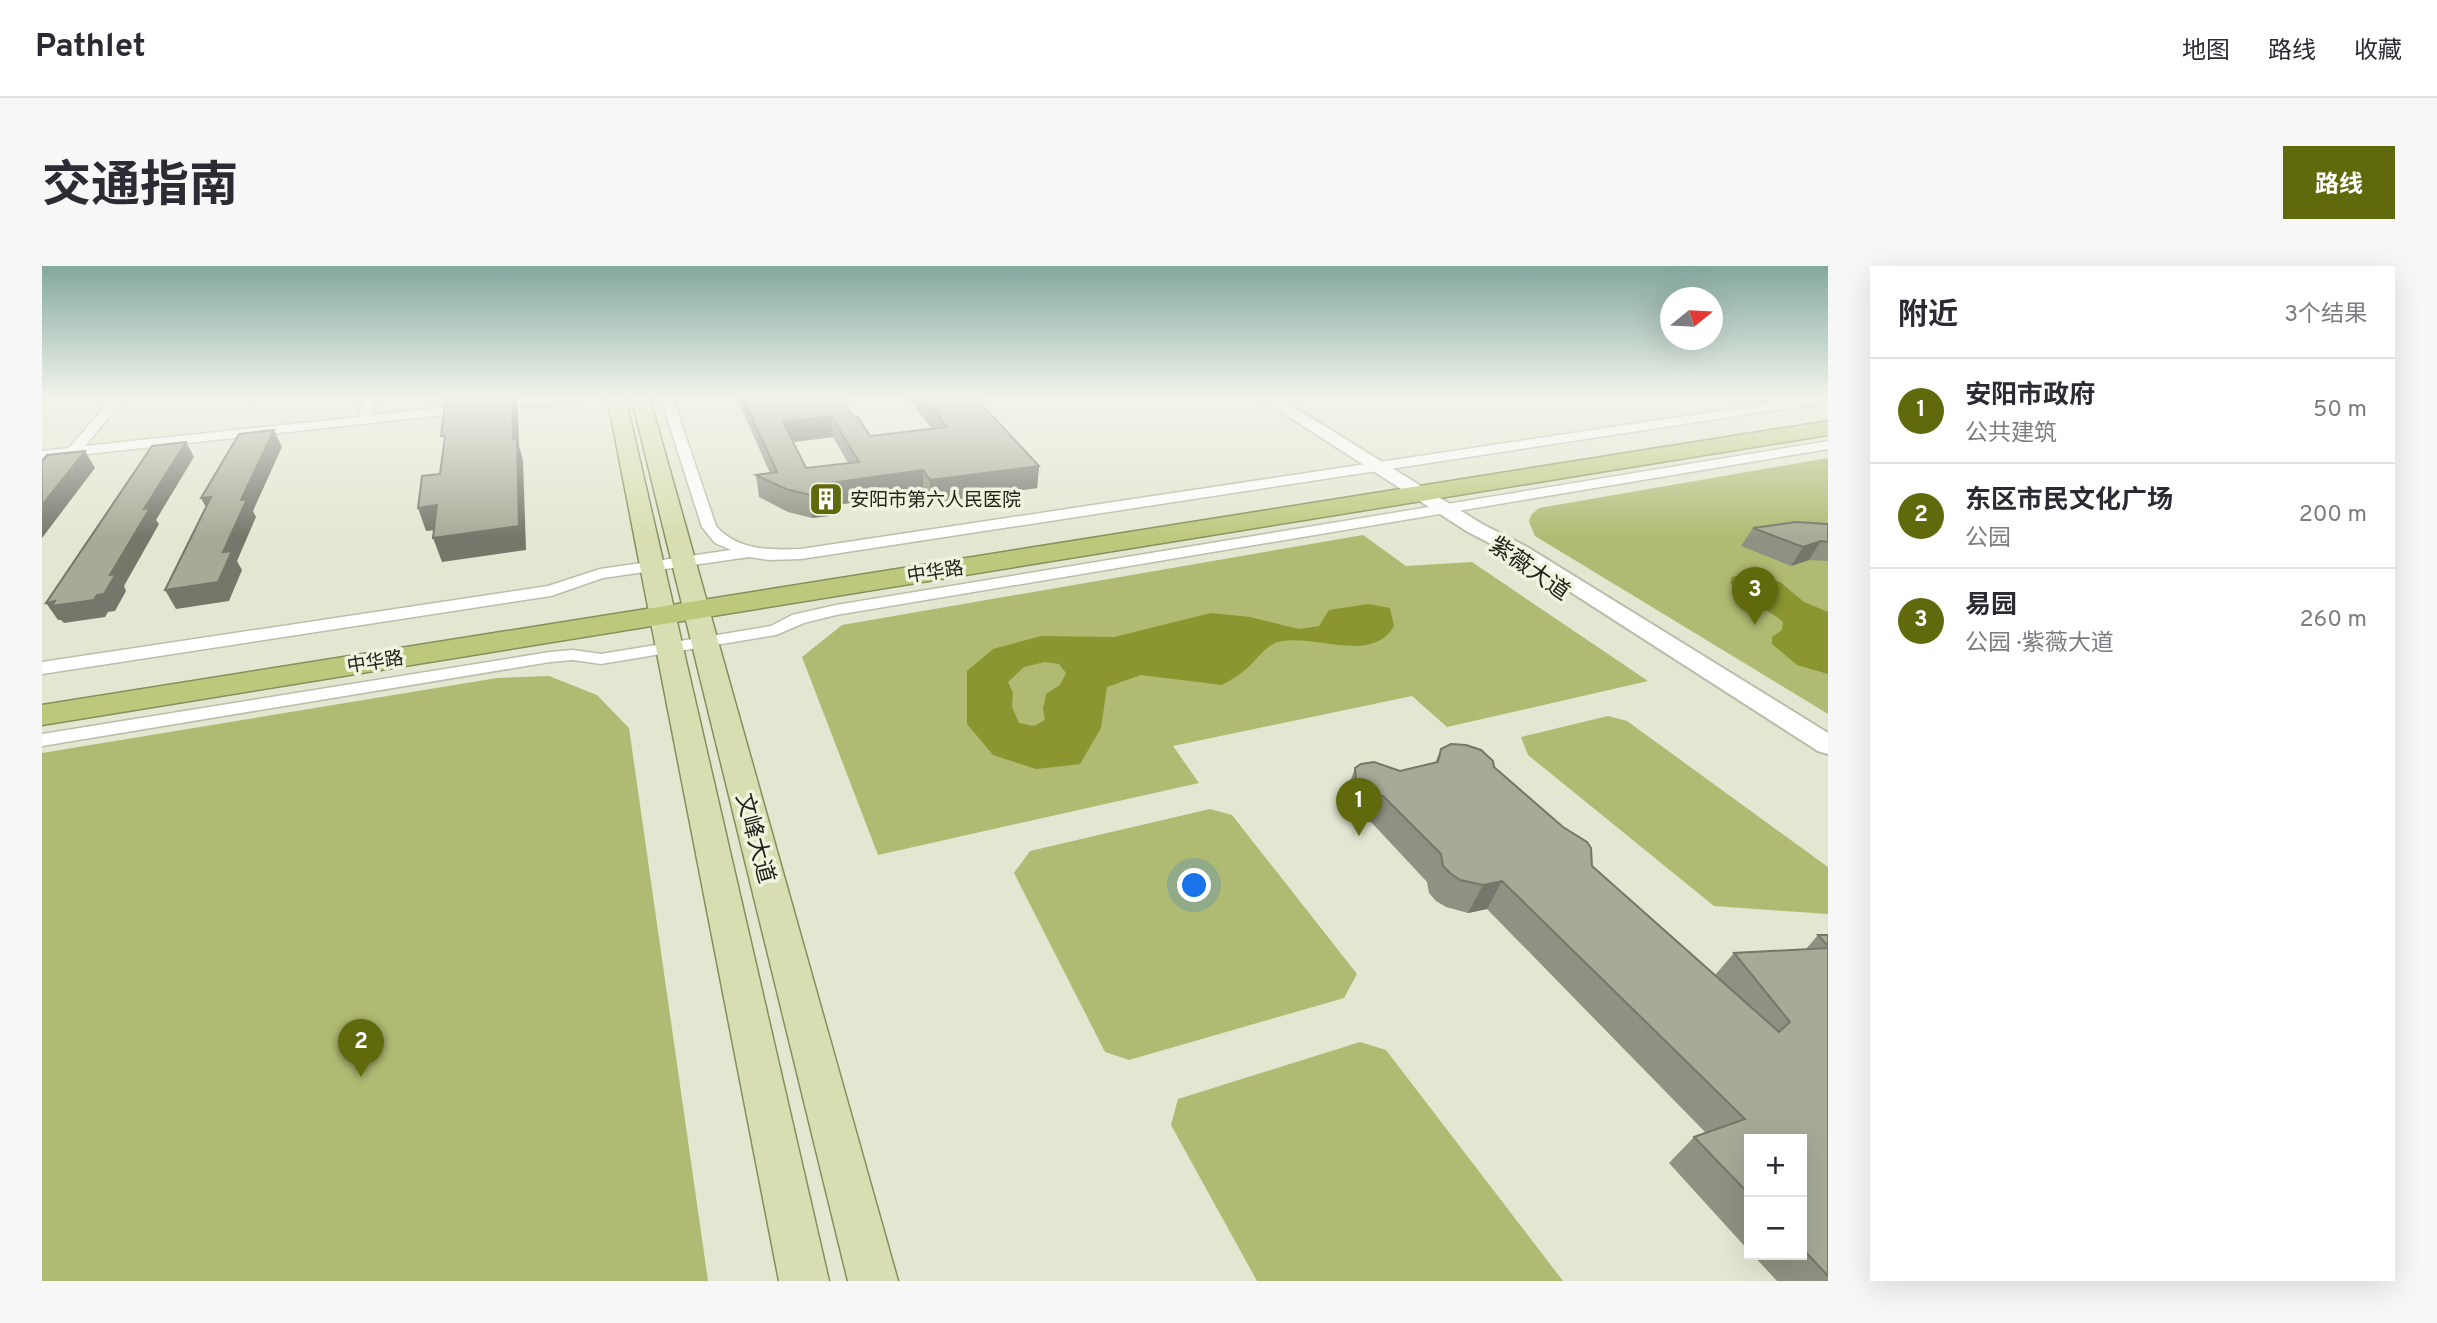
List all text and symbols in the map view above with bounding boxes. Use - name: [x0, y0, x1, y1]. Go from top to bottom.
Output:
- text: Pathlet: [35, 27, 146, 69]
- text: 地图: [2182, 37, 2230, 67]
- text: 路线: [2268, 37, 2316, 67]
- text: 收藏: [2354, 37, 2402, 67]
- button: 路线: [2283, 146, 2395, 219]
- text: 交通指南: [42, 158, 238, 220]
- north arrow: [1660, 287, 1723, 350]
- text: 附近: [1898, 298, 1958, 335]
- text: 3个结果: [2284, 301, 2367, 330]
- text: 安阳市政府: [1965, 380, 2095, 413]
- text: 1: [1916, 396, 1926, 425]
- text: 50 m: [2313, 396, 2367, 425]
- text: 公共建筑: [1965, 420, 2057, 449]
- building icon: 安阳市第六人民医院: [807, 480, 845, 518]
- text: 东区市民文化广场: [1965, 485, 2173, 518]
- place label: 安阳市第六人民医院: [850, 489, 1021, 513]
- text: 2: [1914, 501, 1928, 530]
- text: 200 m: [2299, 501, 2367, 530]
- text: 公园: [1965, 525, 2011, 554]
- street label: 紫薇大道: [1483, 532, 1575, 608]
- street label: 中华路: [905, 557, 965, 589]
- pin: 3: [1732, 567, 1778, 625]
- text: 易园: [1965, 590, 2017, 623]
- text: 3: [1914, 606, 1928, 635]
- text: 260 m: [2300, 606, 2367, 635]
- text: 公园 · 紫薇大道: [1965, 630, 2114, 659]
- street label: 中华路: [345, 647, 405, 679]
- pin: 1: [1336, 778, 1382, 836]
- street label: 文峰大道: [728, 790, 779, 887]
- your location: [1177, 868, 1211, 902]
- pin: 2: [338, 1019, 384, 1077]
- map controls: [1744, 1134, 1807, 1260]
- button: +: [1744, 1134, 1807, 1197]
- button: −: [1744, 1197, 1807, 1260]

